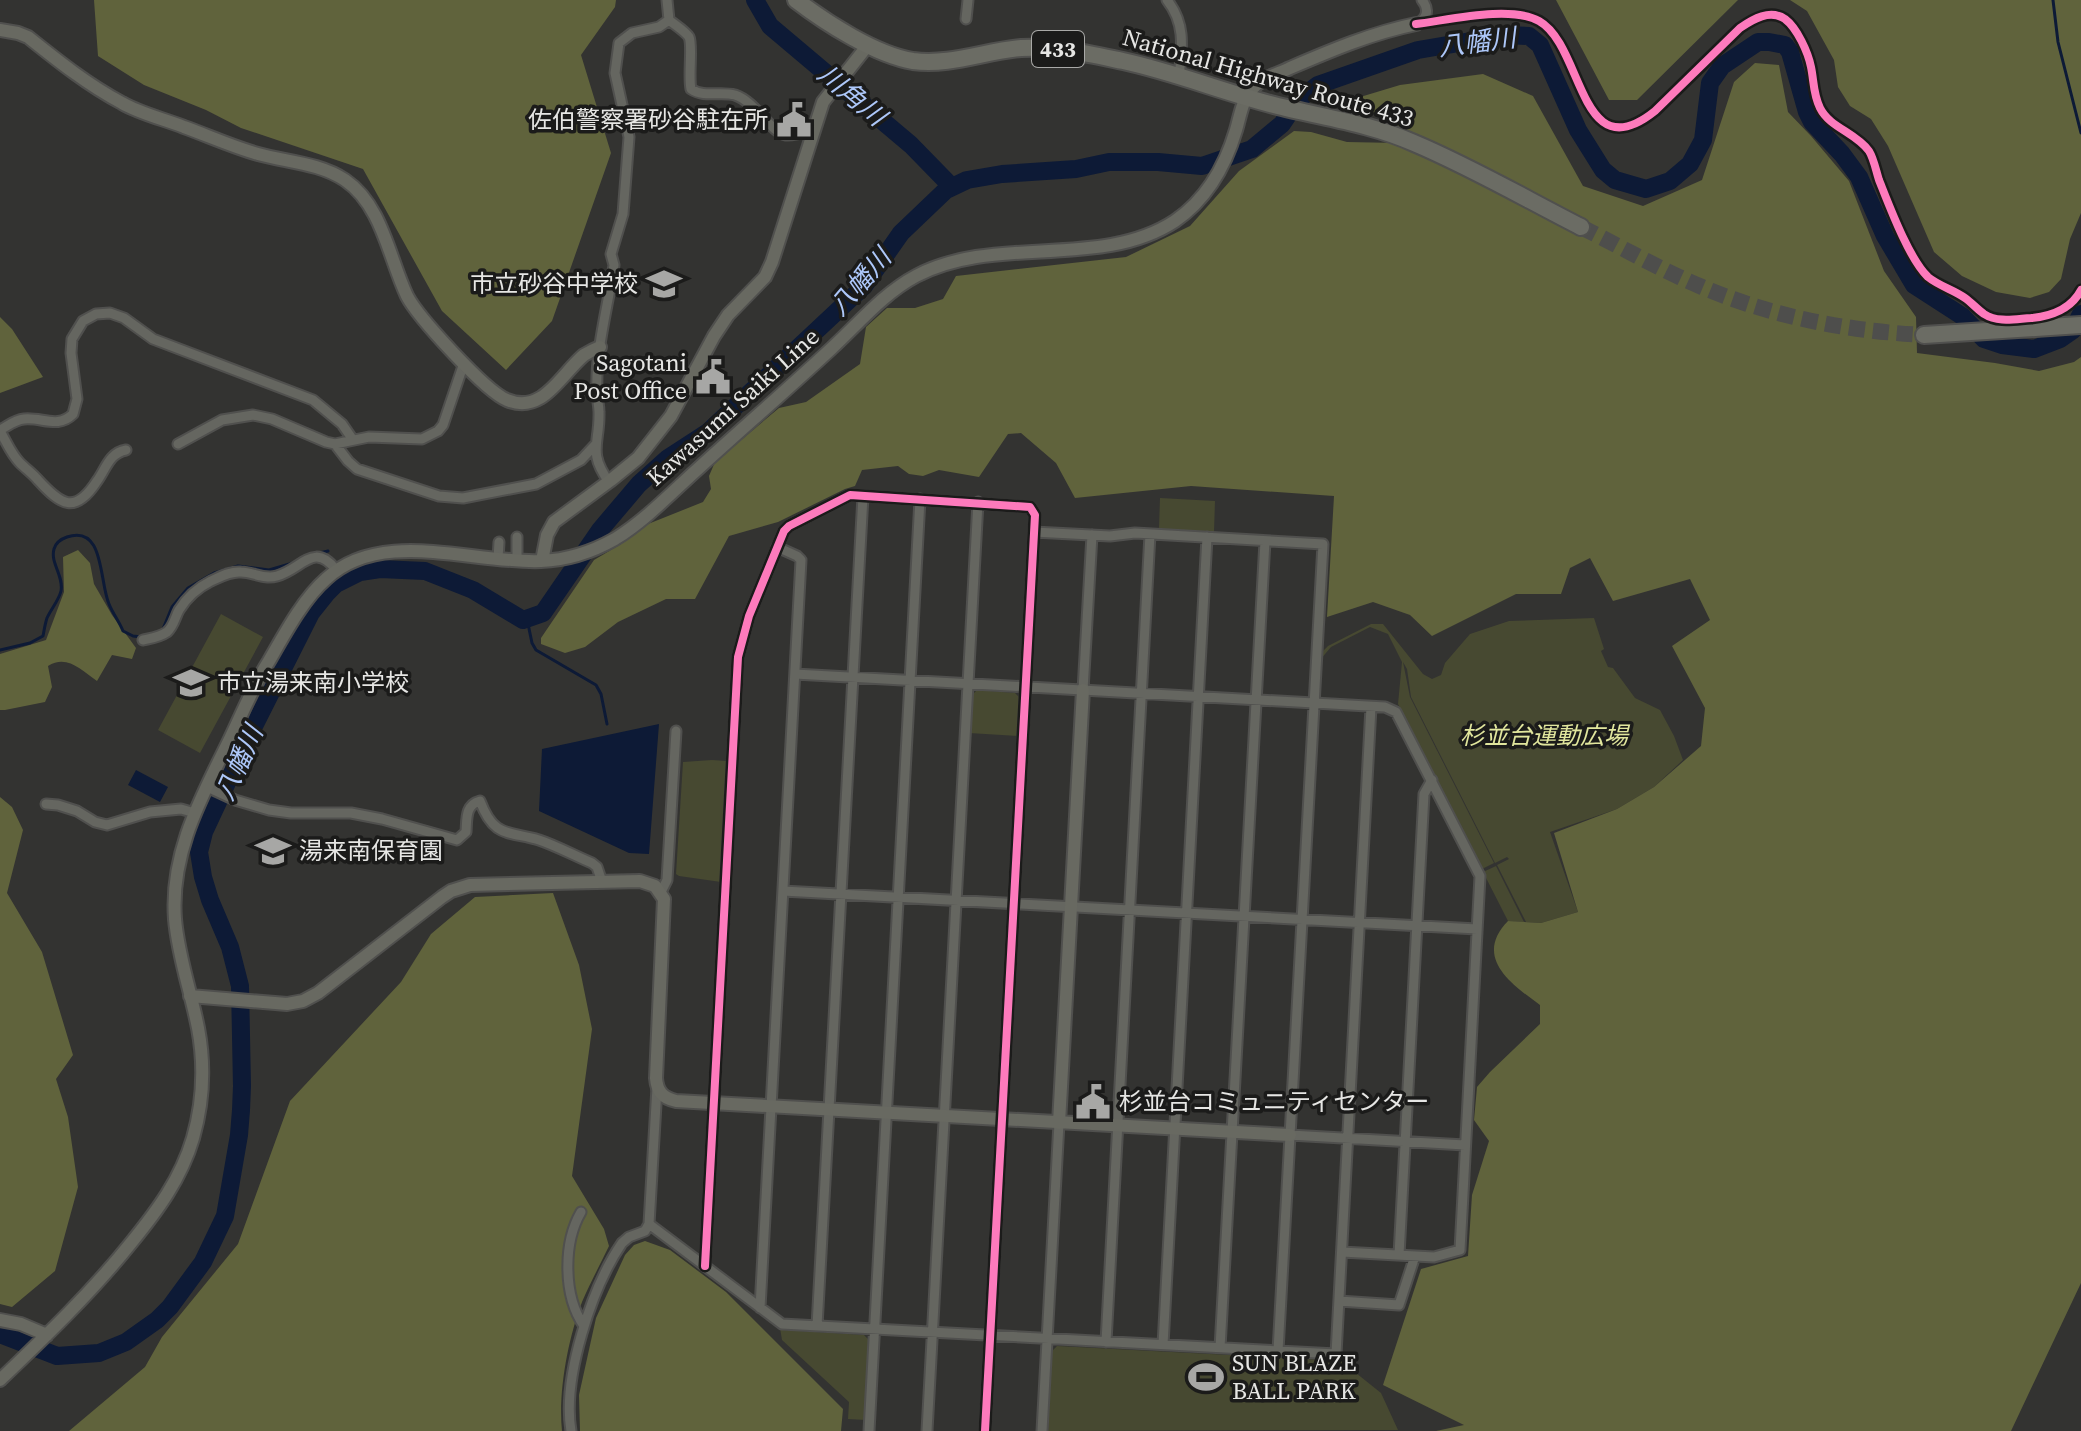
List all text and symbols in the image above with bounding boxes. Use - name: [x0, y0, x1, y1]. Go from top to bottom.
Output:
- water label: 八幡川: [1436, 19, 1521, 65]
- street label: National Highway Route 433: [1119, 20, 1417, 135]
- road number: 433: [1032, 31, 1084, 67]
- water label: 川角川: [811, 56, 896, 136]
- public building icon: 佐伯警察署砂谷駐在所: [775, 101, 813, 139]
- place label: 佐伯警察署砂谷駐在所: [528, 103, 768, 136]
- water label: 八幡川: [821, 238, 901, 323]
- school or university icon: 市立砂谷中学校: [645, 265, 683, 303]
- place label: 市立砂谷中学校: [470, 267, 638, 300]
- street label: Kawasumi Saiki Line: [639, 320, 826, 493]
- place label: Sagotani Post Office: [574, 346, 687, 407]
- public building icon: Sagotani Post Office: [694, 358, 732, 396]
- school or university icon: 市立湯来南小学校: [172, 664, 210, 702]
- place label: 市立湯来南小学校: [217, 666, 409, 699]
- water label: 八幡川: [207, 717, 273, 806]
- park label: 杉並台運動広場: [1460, 719, 1631, 752]
- school or university icon: 湯来南保育園: [254, 832, 292, 870]
- place label: 湯来南保育園: [299, 834, 443, 867]
- public building icon: 杉並台コミュニティセンター: [1074, 1083, 1112, 1121]
- place label: 杉並台コミュニティセンター: [1119, 1085, 1430, 1118]
- place label: SUN BLAZE BALL PARK: [1232, 1346, 1356, 1407]
- sports icon: SUN BLAZE BALL PARK: [1187, 1358, 1225, 1396]

